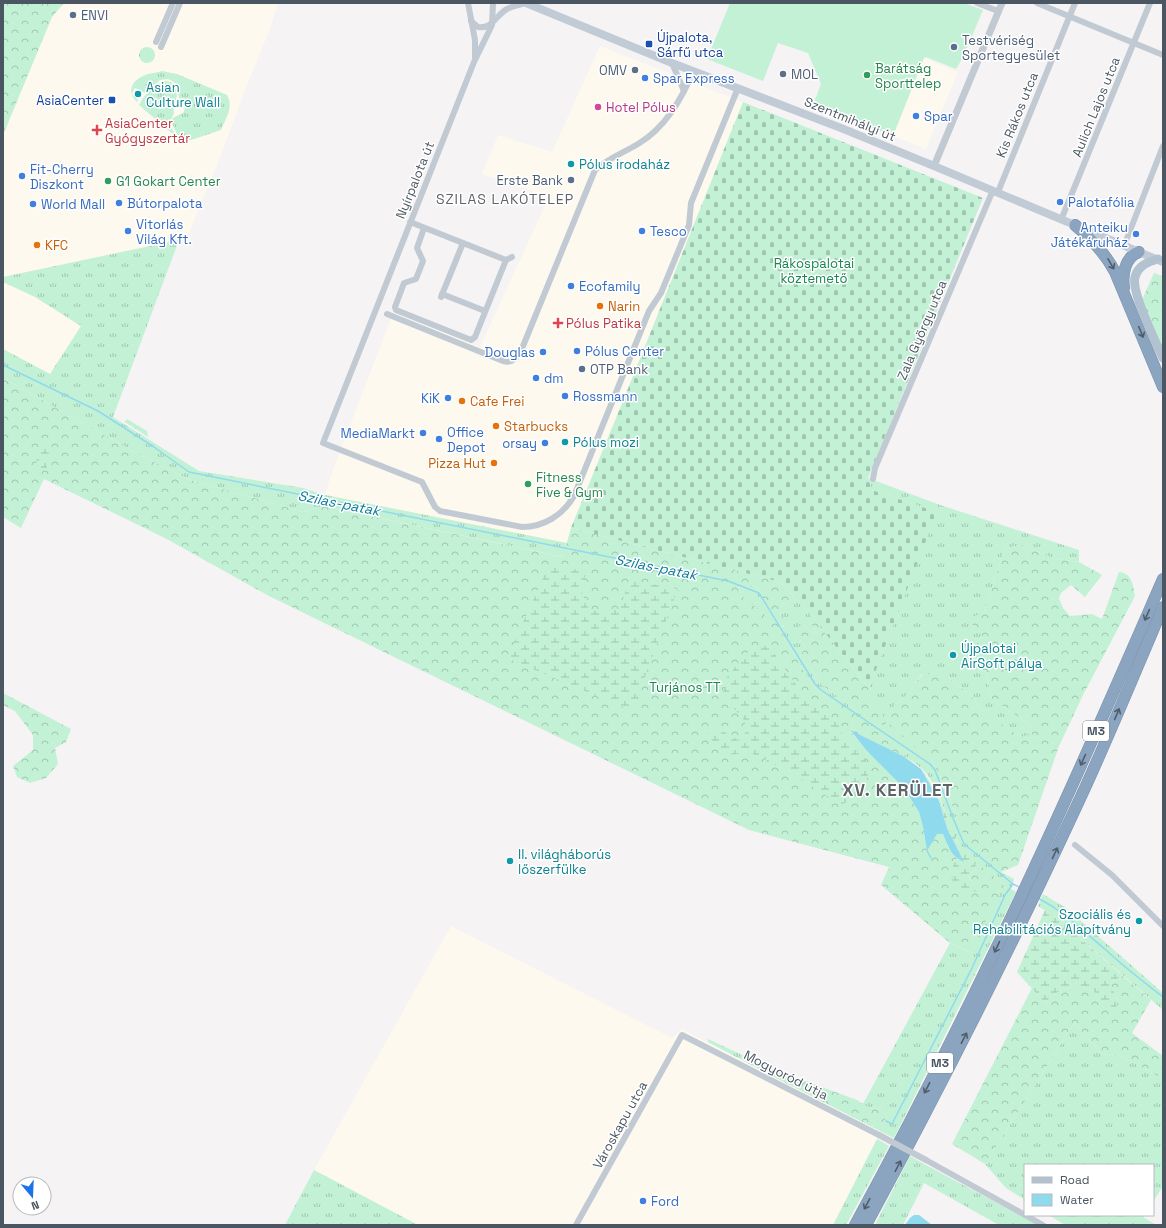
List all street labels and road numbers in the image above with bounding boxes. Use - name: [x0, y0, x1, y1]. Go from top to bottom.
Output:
- street label: Aulich Lajos utca: [1068, 54, 1124, 160]
- street label: Kis Rákos utca: [992, 69, 1042, 160]
- street label: Szentmihályi út: [802, 93, 898, 145]
- street label: Nyírpalota út: [392, 139, 438, 221]
- street label: Zala György utca: [893, 277, 951, 382]
- road number: M3: [1083, 721, 1109, 741]
- street label: Mogyoród útja: [741, 1046, 832, 1104]
- road number: M3: [927, 1053, 953, 1073]
- street label: Városkapu utca: [589, 1078, 651, 1172]

